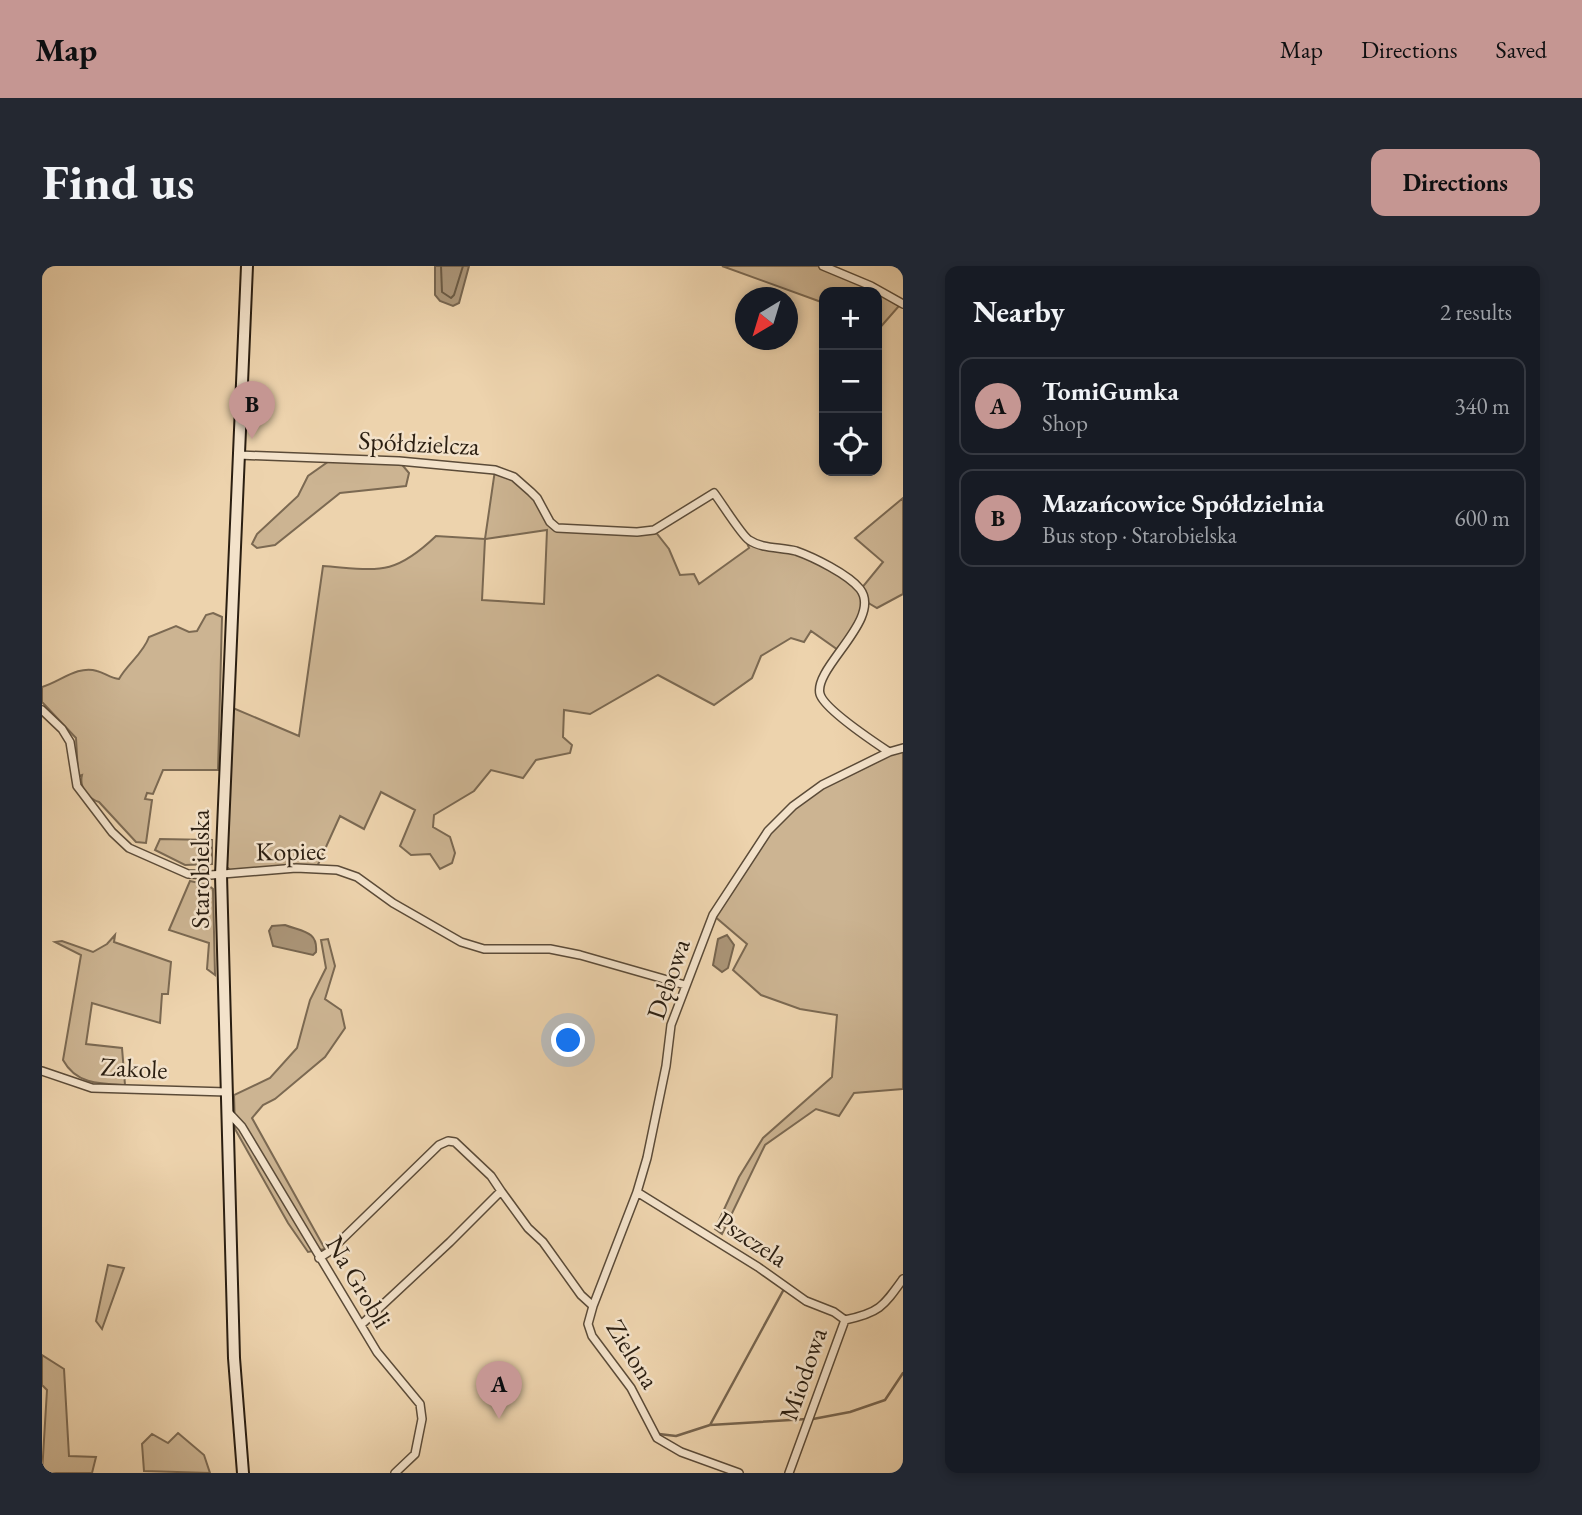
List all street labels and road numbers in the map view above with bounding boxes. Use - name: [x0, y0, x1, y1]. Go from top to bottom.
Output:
- street label: Spółdzielcza: [358, 423, 481, 463]
- street label: Starobielska: [183, 809, 217, 929]
- street label: Kopiec: [255, 833, 327, 869]
- street label: Dębowa: [638, 934, 698, 1024]
- street label: Zakole: [100, 1049, 168, 1087]
- street label: Pszczela: [710, 1203, 795, 1275]
- street label: Na Grobli: [318, 1229, 400, 1335]
- street label: Zielona: [599, 1313, 668, 1396]
- street label: Miodowa: [771, 1322, 835, 1425]

